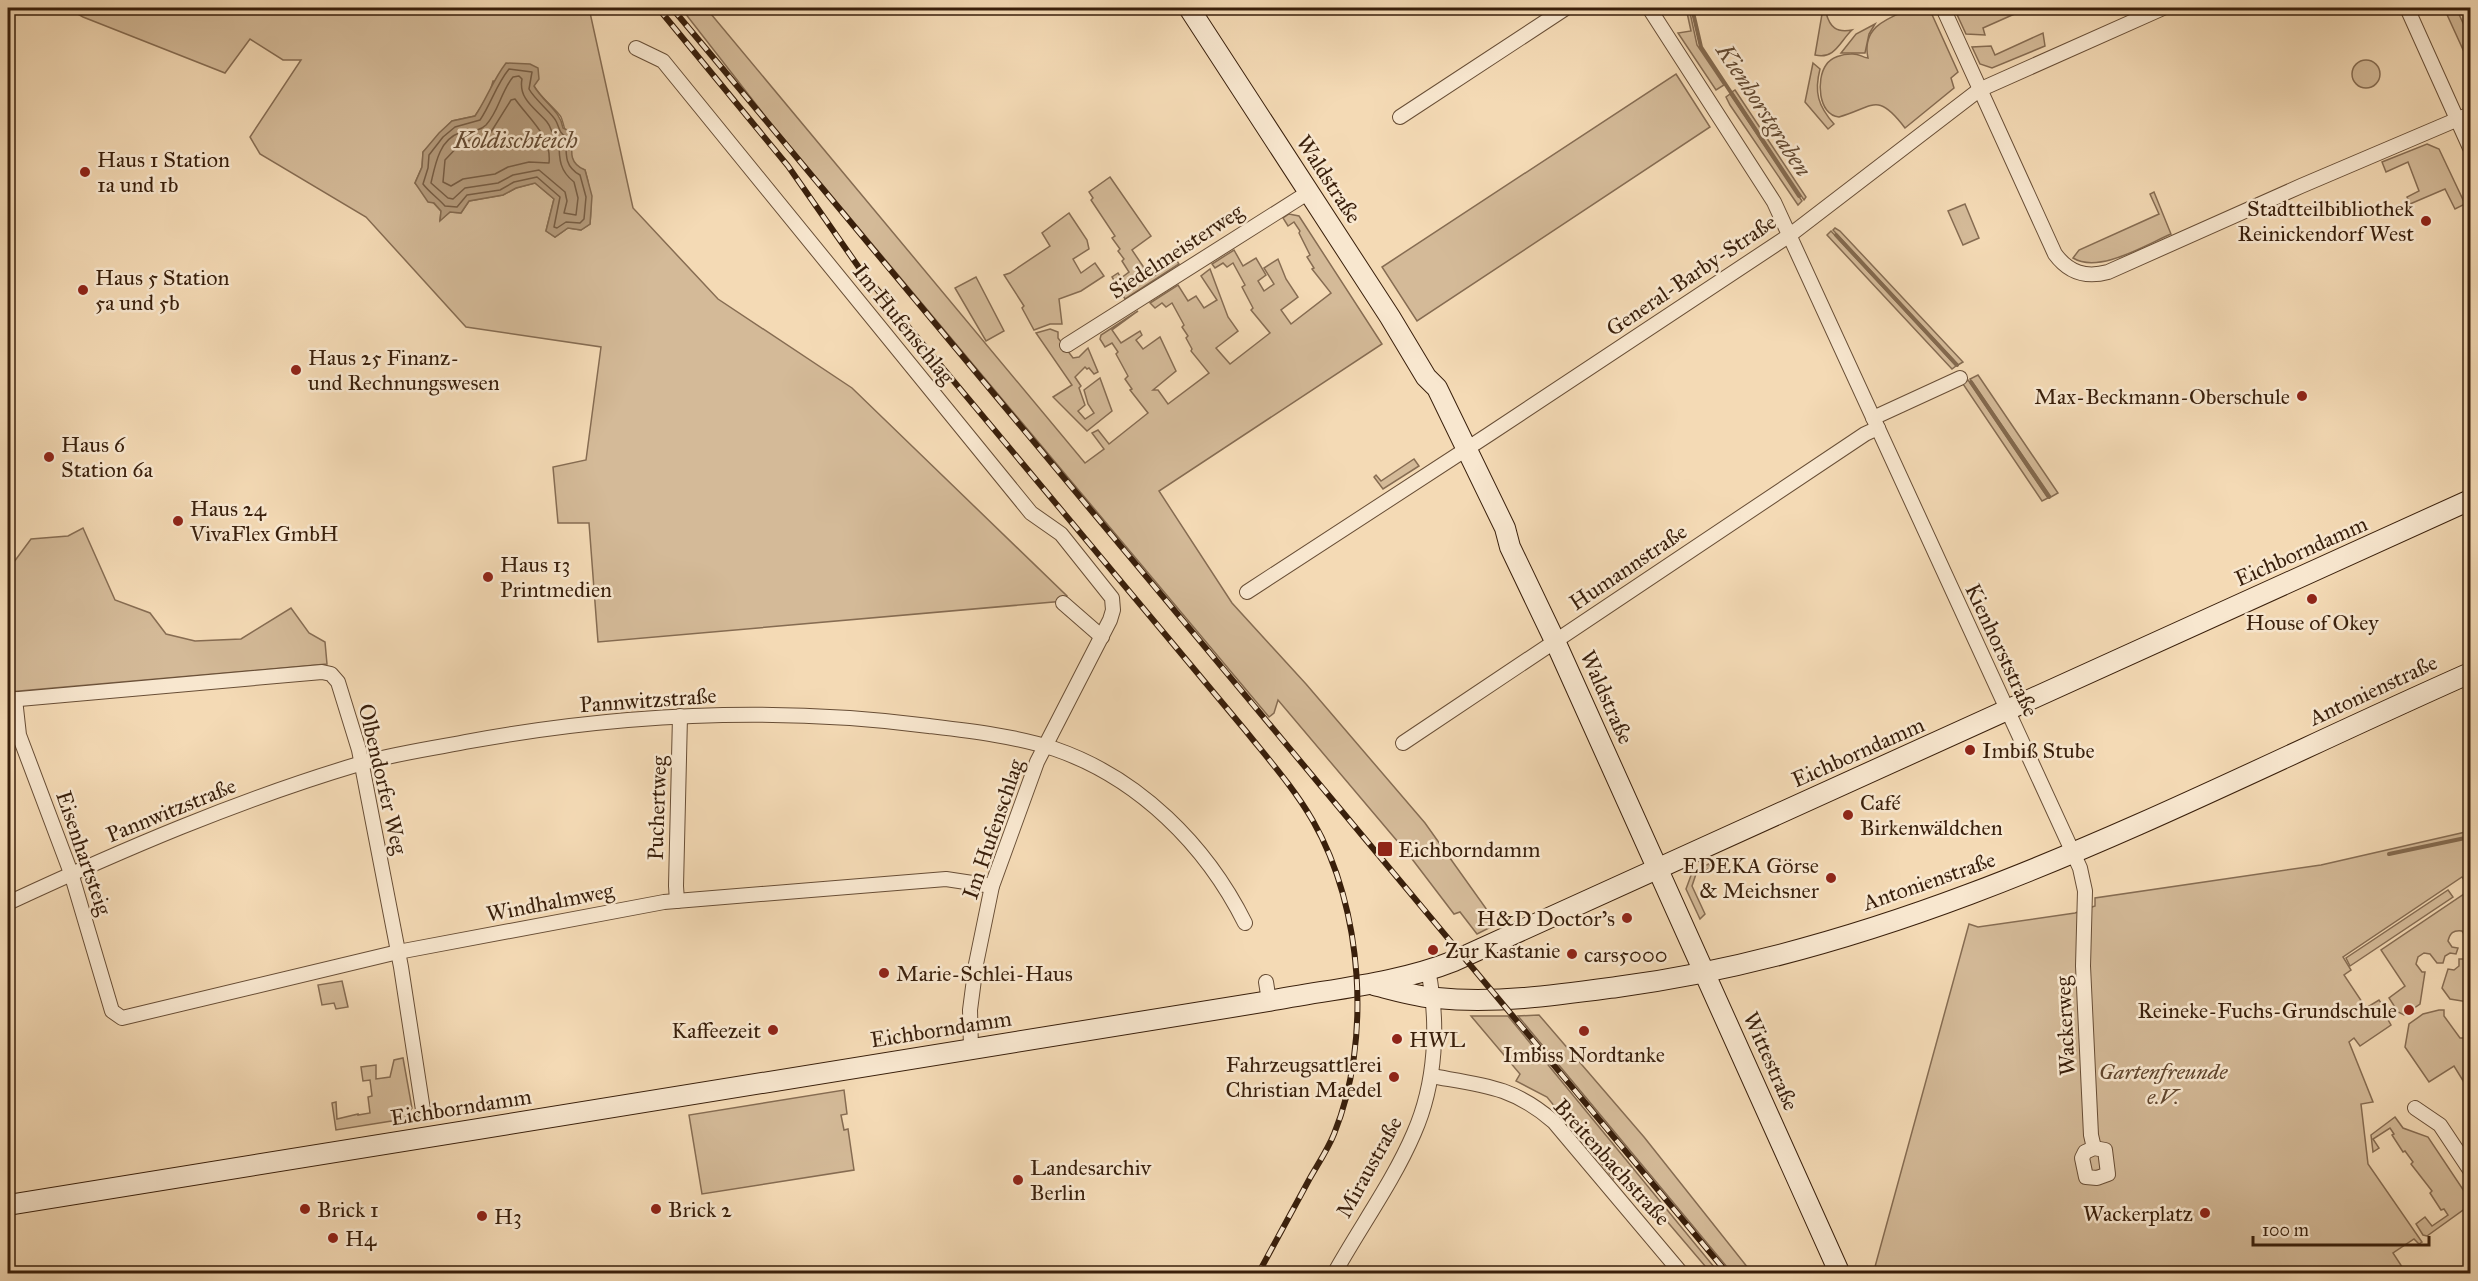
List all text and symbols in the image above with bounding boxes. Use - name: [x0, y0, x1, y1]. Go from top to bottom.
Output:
- water label: Kienhorstgraben: [1709, 37, 1819, 183]
- water label: Koldischteich: [453, 125, 578, 155]
- street label: Waldstraße: [1290, 130, 1368, 228]
- place label: Haus 1 Station 1a und 1b: [97, 146, 230, 198]
- marker: Haus 1 Station 1a und 1b: [78, 165, 92, 179]
- place label: Stadtteilbibliothek Reinickendorf West: [2238, 195, 2415, 247]
- street label: Siedelmeisterweg: [1104, 197, 1249, 304]
- street label: General-Barby-Straße: [1601, 208, 1781, 342]
- marker: Stadtteilbibliothek Reinickendorf West: [2419, 214, 2433, 228]
- street label: Im Hufenschlag: [847, 259, 961, 390]
- place label: Haus 5 Station 5a und 5b: [95, 264, 229, 316]
- marker: Haus 5 Station 5a und 5b: [76, 283, 90, 297]
- place label: Haus 25 Finanz- und Rechnungswesen: [308, 344, 500, 396]
- marker: Haus 25 Finanz- und Rechnungswesen: [289, 363, 303, 377]
- place label: Max-Beckmann-Oberschule: [2034, 383, 2290, 410]
- marker: Max-Beckmann-Oberschule: [2295, 389, 2309, 403]
- place label: Haus 6 Station 6a: [61, 431, 154, 483]
- marker: Haus 6 Station 6a: [42, 450, 56, 464]
- place label: Haus 24 VivaFlex GmbH: [189, 495, 339, 547]
- street label: Eichborndamm: [2230, 509, 2372, 592]
- marker: Haus 24 VivaFlex GmbH: [171, 514, 185, 528]
- street label: Humannstraße: [1564, 518, 1692, 616]
- place label: Haus 13 Printmedien: [500, 551, 612, 603]
- marker: Haus 13 Printmedien: [481, 570, 495, 584]
- street label: Kienhorststraße: [1959, 579, 2045, 721]
- marker: House of Okey: [2305, 592, 2319, 606]
- place label: House of Okey: [2245, 609, 2379, 636]
- street label: Waldstraße: [1574, 646, 1640, 748]
- street label: Antonienstraße: [2304, 648, 2441, 732]
- street label: Pannwitzstraße: [579, 682, 717, 718]
- street label: Olbendorfer Weg: [353, 701, 414, 858]
- street label: Eichborndamm: [1787, 710, 1929, 793]
- place label: Imbiß Stube: [1982, 737, 2095, 764]
- marker: Imbiß Stube: [1963, 743, 1977, 757]
- street label: Puchertweg: [642, 755, 672, 861]
- street label: Im Hufenschlag: [956, 755, 1030, 903]
- street label: Pannwitzstraße: [102, 772, 240, 848]
- street label: Eisenhartsteig: [50, 787, 118, 919]
- place label: Café Birkenwäldchen: [1860, 789, 2003, 841]
- marker: Café Birkenwäldchen: [1841, 808, 1855, 822]
- place label: Eichborndamm: [1398, 836, 1541, 863]
- marker: Eichborndamm: [1376, 840, 1394, 858]
- street label: Antonienstraße: [1858, 846, 1999, 917]
- place label: EDEKA Görse & Meichsner: [1683, 852, 1820, 904]
- marker: EDEKA Görse & Meichsner: [1824, 871, 1838, 885]
- street label: Windhalmweg: [484, 876, 617, 928]
- place label: H&D Doctor's: [1477, 905, 1615, 932]
- marker: H&D Doctor's: [1620, 911, 1634, 925]
- place label: Zur Kastanie: [1445, 937, 1560, 964]
- place label: cars5000: [1584, 941, 1668, 968]
- marker: Zur Kastanie: [1426, 943, 1440, 957]
- marker: cars5000: [1565, 947, 1579, 961]
- place label: Marie-Schlei-Haus: [896, 960, 1073, 987]
- marker: Marie-Schlei-Haus: [877, 966, 891, 980]
- street label: Wackerweg: [2049, 975, 2081, 1076]
- place label: Reineke-Fuchs-Grundschule: [2138, 997, 2397, 1024]
- marker: Reineke-Fuchs-Grundschule: [2402, 1003, 2416, 1017]
- street label: Eichborndamm: [869, 1004, 1014, 1053]
- street label: Wittestraße: [1737, 1007, 1805, 1115]
- place label: Kaffeezeit: [672, 1017, 761, 1044]
- marker: Kaffeezeit: [766, 1023, 780, 1037]
- marker: Imbiss Nordtanke: [1577, 1024, 1591, 1038]
- place label: HWL: [1409, 1026, 1465, 1053]
- marker: HWL: [1390, 1032, 1404, 1046]
- place label: Imbiss Nordtanke: [1503, 1041, 1665, 1068]
- place label: Fahrzeugsattlerei Christian Maedel: [1225, 1051, 1382, 1103]
- park label: Gartenfreunde e.V.: [2099, 1058, 2228, 1110]
- marker: Fahrzeugsattlerei Christian Maedel: [1387, 1070, 1401, 1084]
- street label: Eichborndamm: [389, 1082, 534, 1131]
- street label: Breitenbachstraße: [1548, 1093, 1676, 1231]
- street label: Miraustraße: [1330, 1112, 1408, 1222]
- place label: Landesarchiv Berlin: [1030, 1154, 1152, 1206]
- marker: Landesarchiv Berlin: [1011, 1173, 1025, 1187]
- place label: Brick 1: [317, 1196, 379, 1223]
- place label: Brick 2: [668, 1196, 732, 1223]
- place label: Wackerplatz: [2083, 1200, 2193, 1227]
- marker: Brick 1: [298, 1202, 312, 1216]
- marker: Brick 2: [649, 1202, 663, 1216]
- place label: H3: [494, 1203, 522, 1230]
- marker: Wackerplatz: [2198, 1206, 2212, 1220]
- marker: H3: [475, 1209, 489, 1223]
- scale bar: [2253, 1209, 2428, 1247]
- text: 100 m: [2262, 1219, 2309, 1241]
- place label: H4: [345, 1225, 377, 1252]
- marker: H4: [326, 1231, 340, 1245]

